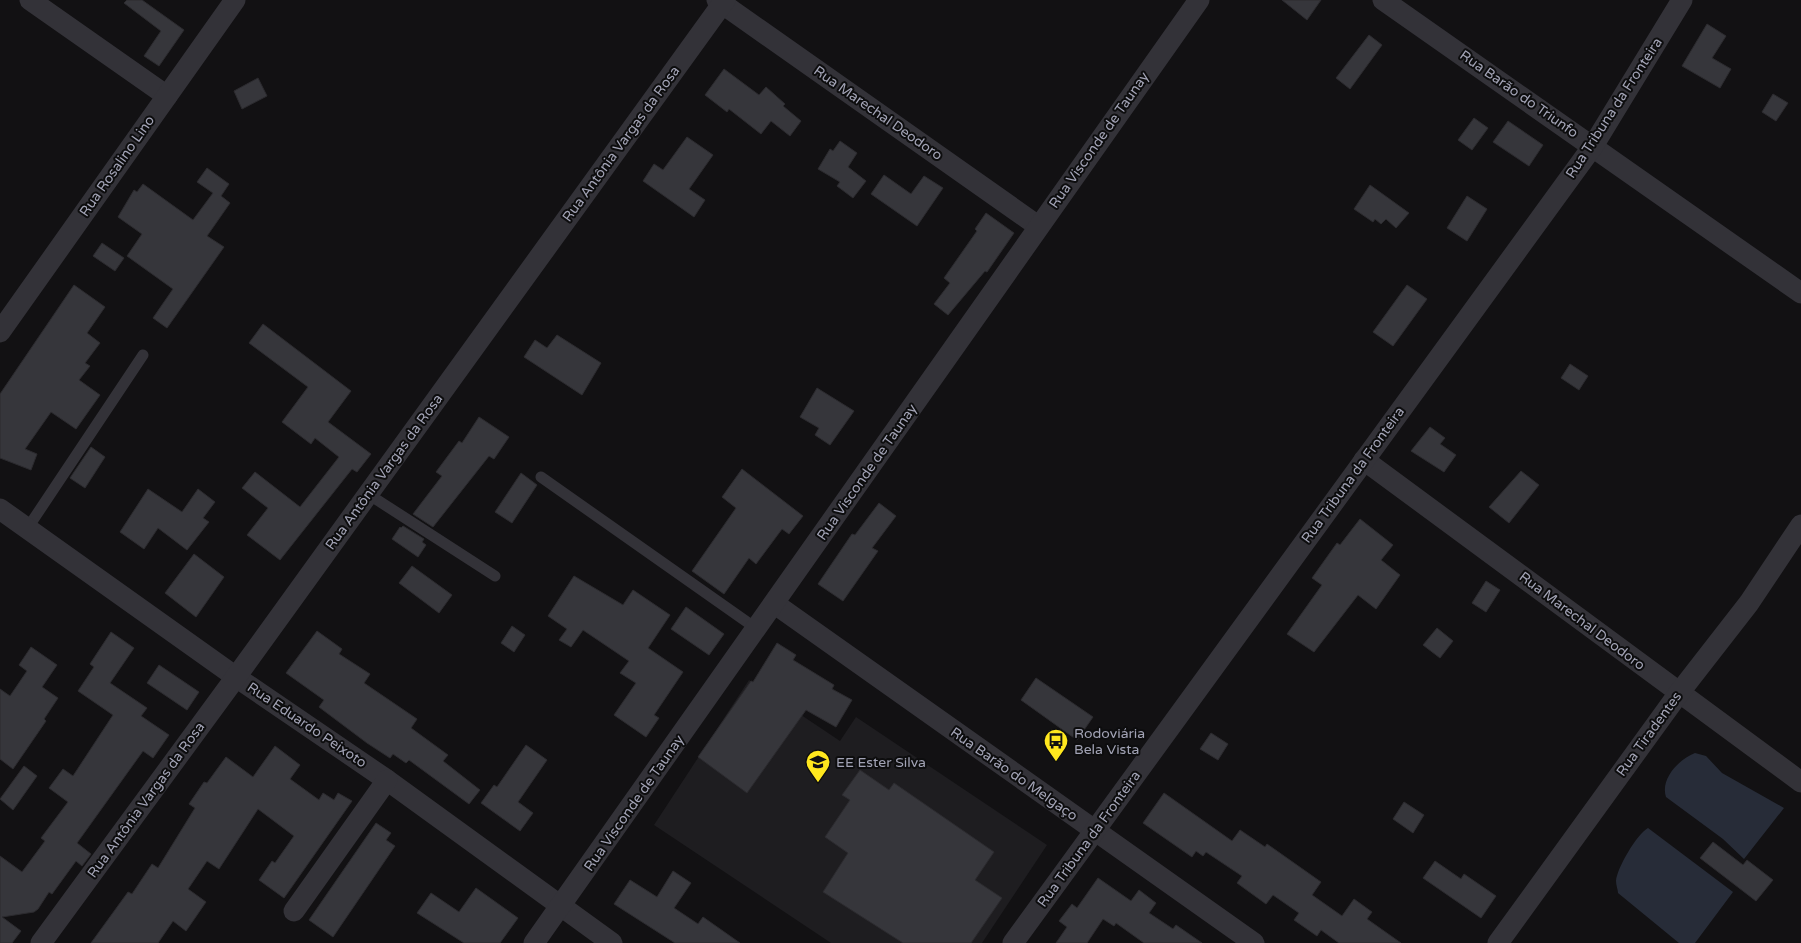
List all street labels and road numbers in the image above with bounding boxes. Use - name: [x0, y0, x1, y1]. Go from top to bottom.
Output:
- street label: Rua Tribuna da Fronteira: [1562, 34, 1666, 182]
- street label: Rua Barão do Triunfo: [1456, 47, 1582, 141]
- street label: Rua Marechal Deodoro: [810, 62, 946, 164]
- street label: Rua Antônia Vargas da Rosa: [559, 63, 683, 225]
- street label: Rua Visconde de Taunay: [1045, 68, 1153, 211]
- street label: Rua Rosalino Lino: [76, 112, 158, 220]
- street label: Rua Antônia Vargas da Rosa: [322, 391, 446, 553]
- street label: Rua Visconde de Taunay: [813, 400, 921, 543]
- street label: Rua Tribuna da Fronteira: [1298, 404, 1408, 546]
- street label: Rua Marechal Deodoro: [1516, 568, 1648, 674]
- street label: Rua Eduardo Peixoto: [244, 679, 370, 771]
- street label: Rua Tiradentes: [1613, 688, 1685, 779]
- street label: Rua Antônia Vargas da Rosa: [84, 719, 208, 881]
- street label: Rua Barão do Melgaço: [947, 724, 1081, 824]
- street label: Rua Visconde de Taunay: [580, 731, 688, 874]
- street label: Rua Tribuna da Fronteira: [1034, 768, 1144, 910]

